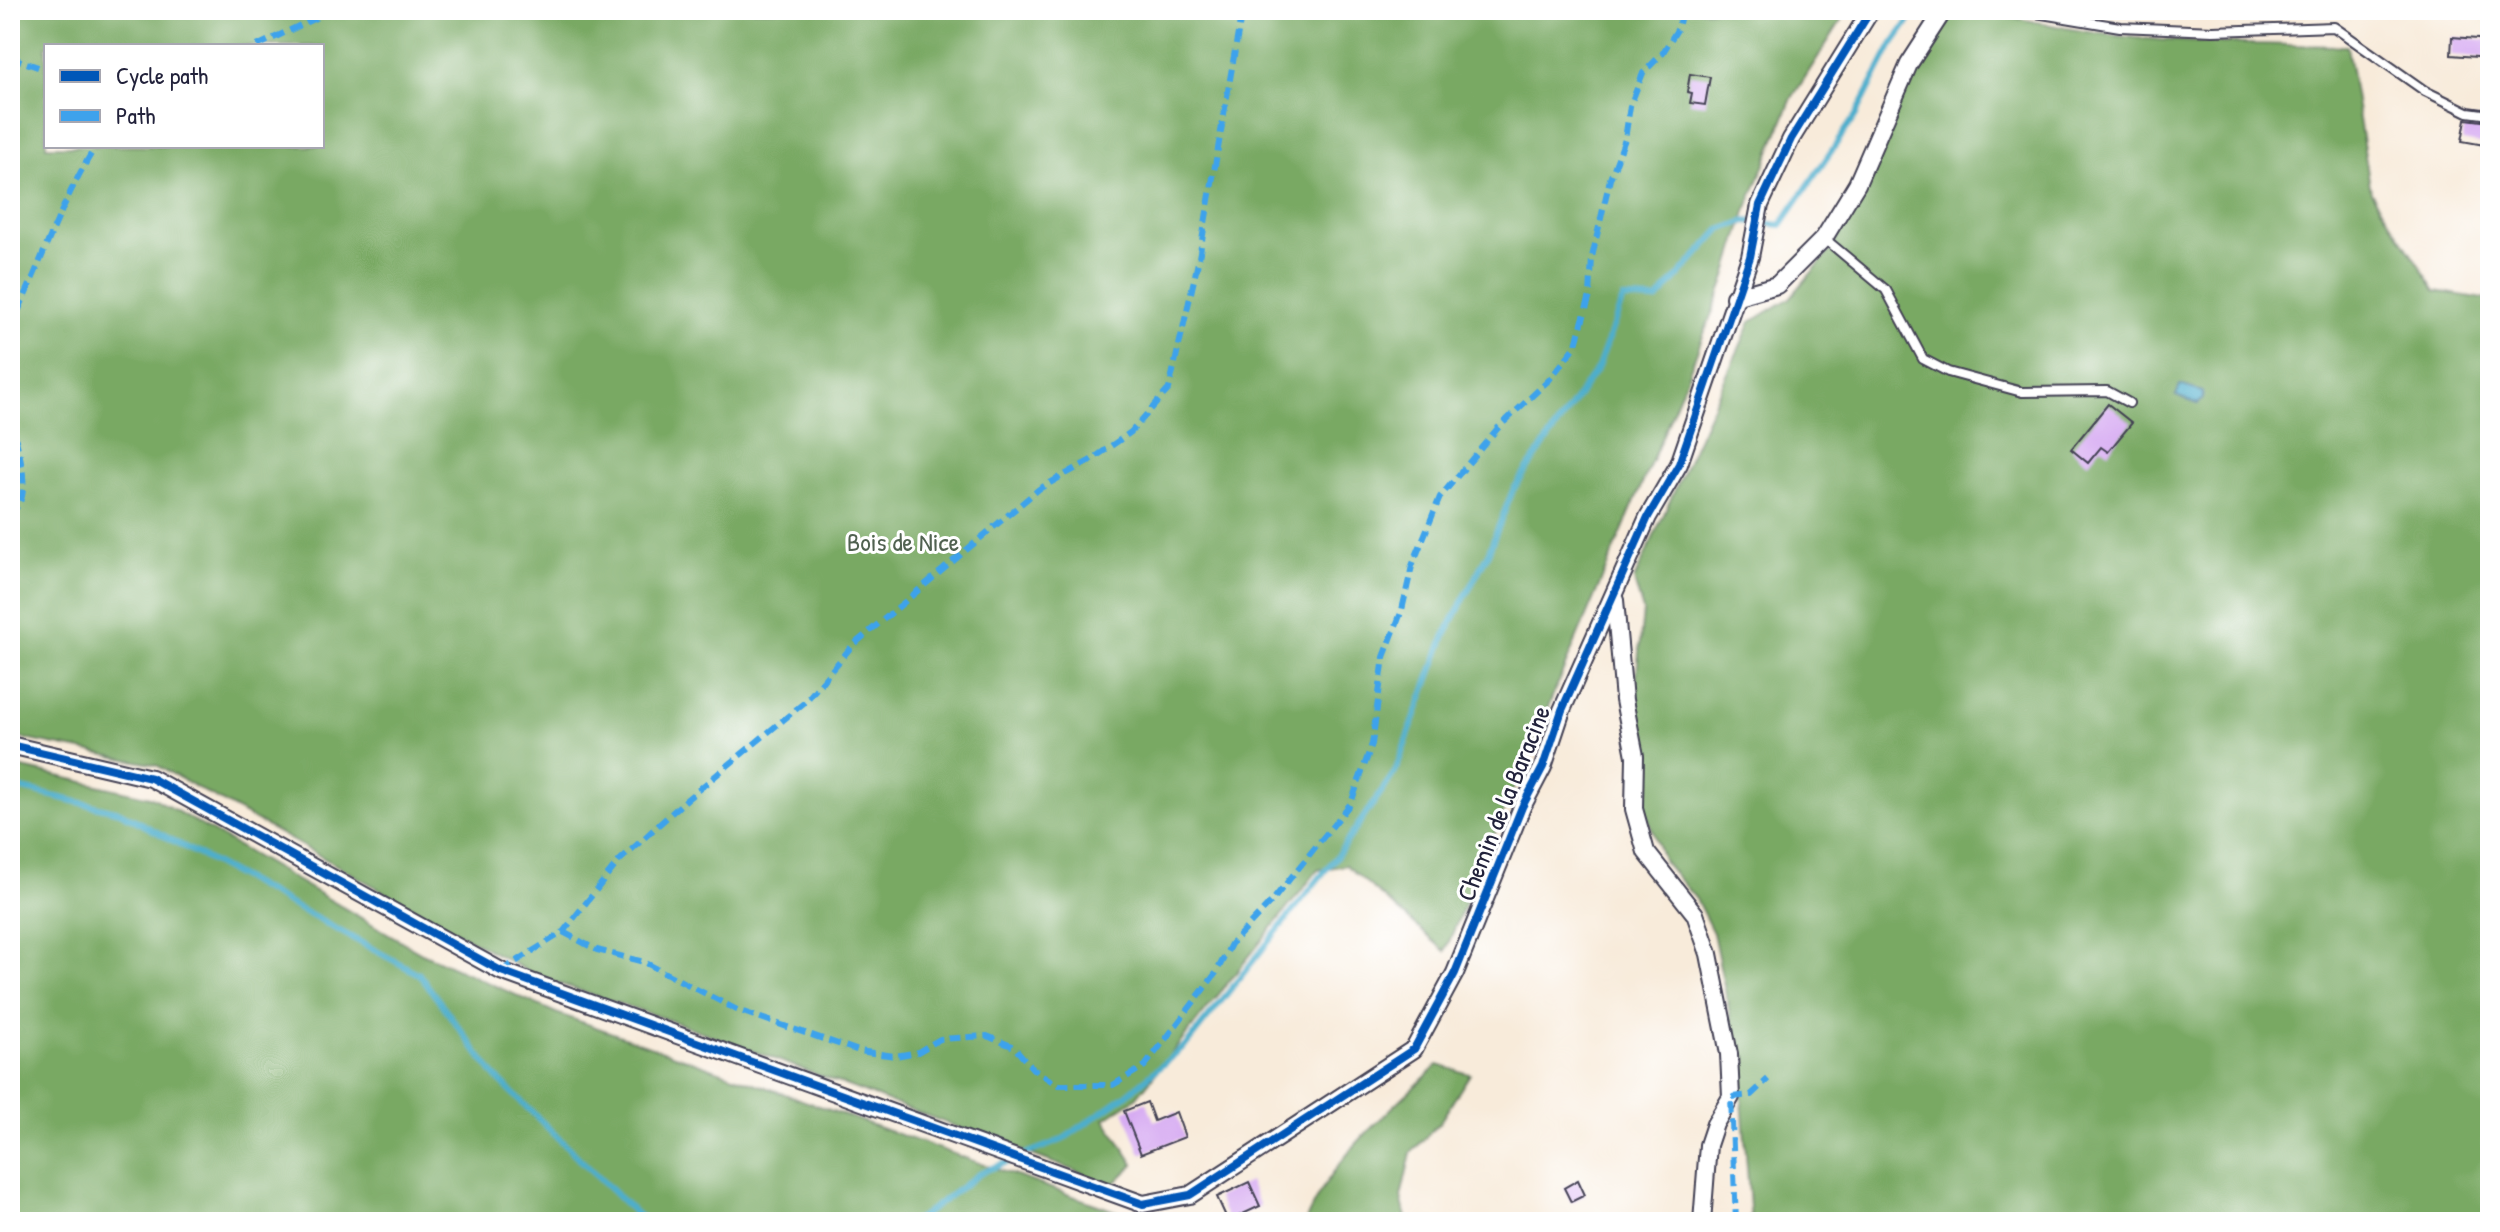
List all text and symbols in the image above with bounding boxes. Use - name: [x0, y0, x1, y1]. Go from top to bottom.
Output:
- legend: [44, 44, 324, 148]
- text: Cycle path: [116, 59, 208, 91]
- text: Path: [116, 99, 155, 131]
- park label: Bois de Nice: [847, 524, 959, 559]
- street label: Chemin de la Baracine: [1448, 700, 1558, 906]

